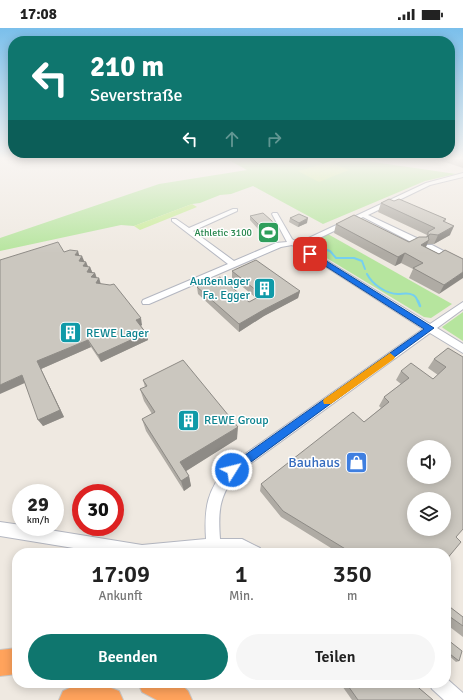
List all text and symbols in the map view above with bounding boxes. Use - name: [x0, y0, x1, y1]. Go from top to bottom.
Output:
- text: 17:08: [20, 5, 57, 23]
- text: 210 m: [90, 50, 164, 84]
- icon: left: [24, 52, 76, 104]
- text: Severstraße: [90, 84, 182, 106]
- icon: left: [179, 128, 201, 150]
- icon: ahead: [221, 128, 243, 150]
- icon: right: [263, 128, 285, 150]
- sports icon: Athletic 3100: [255, 220, 281, 246]
- place label: Athletic 3100: [194, 227, 252, 239]
- pin: [293, 237, 327, 271]
- icon: arrive: [299, 243, 321, 265]
- place label: Außenlager Fa. Egger: [190, 274, 251, 303]
- building icon: Außenlager Fa. Egger: [252, 275, 278, 301]
- building icon: REWE Lager: [58, 320, 84, 346]
- place label: REWE Lager: [86, 326, 149, 341]
- building icon: REWE Group: [176, 407, 202, 433]
- place label: REWE Group: [204, 413, 269, 428]
- map controls: [407, 440, 451, 536]
- button: sound: [407, 440, 451, 484]
- position arrow: [211, 449, 253, 491]
- shop icon: Bauhaus: [343, 449, 369, 475]
- place label: Bauhaus: [288, 454, 340, 471]
- speed limit sign: 30: [72, 484, 124, 536]
- text: 29: [27, 492, 49, 517]
- button: layers: [407, 492, 451, 536]
- text: km/h: [27, 514, 49, 526]
- text: 17:09: [91, 559, 150, 589]
- text: 1: [235, 559, 248, 589]
- text: 350: [333, 559, 372, 589]
- text: Ankunft: [99, 588, 143, 604]
- text: Min.: [229, 588, 254, 604]
- text: m: [347, 588, 357, 604]
- button: Beenden: [28, 634, 228, 680]
- button: Teilen: [236, 634, 435, 680]

